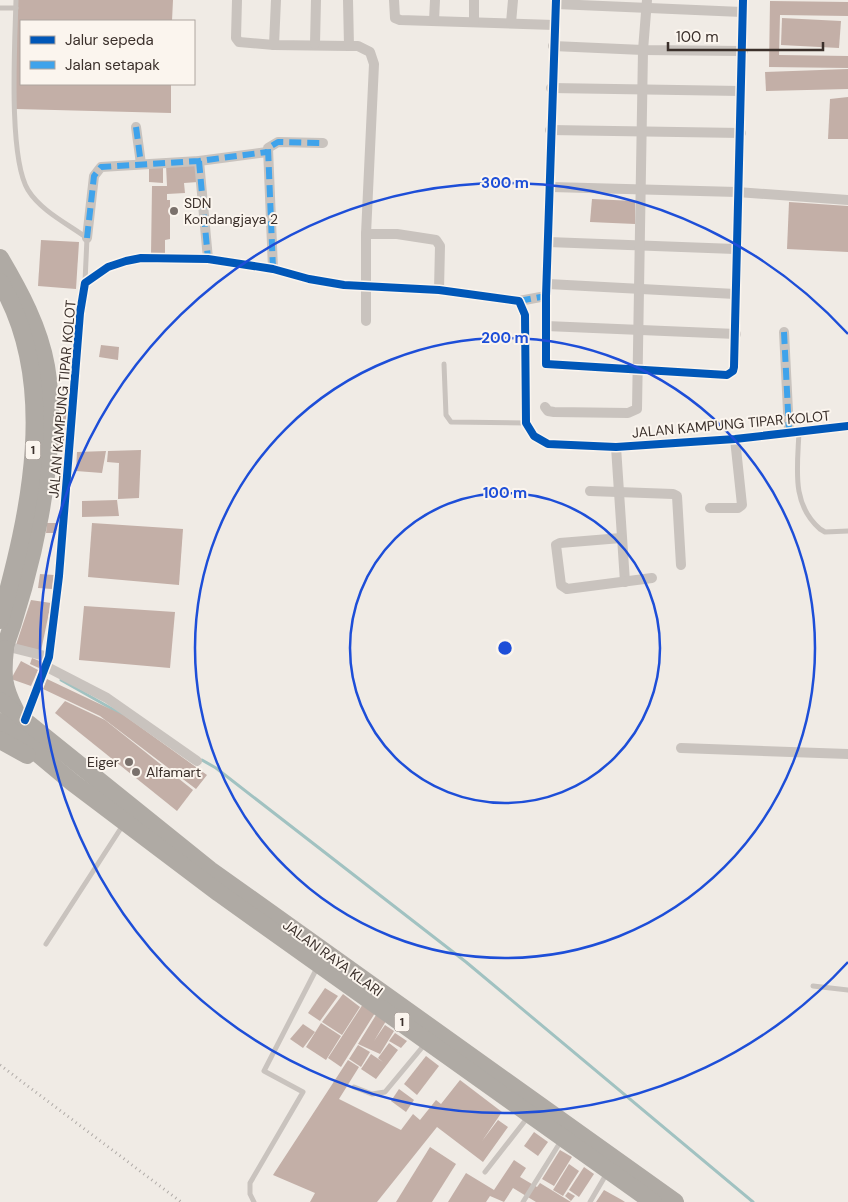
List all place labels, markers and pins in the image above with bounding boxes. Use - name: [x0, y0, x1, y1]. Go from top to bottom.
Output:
- place label: SDN Kondangjaya 2: [184, 194, 278, 228]
- marker: SDN Kondangjaya 2: [168, 205, 180, 217]
- centre of rings: [496, 639, 514, 657]
- place label: Eiger: [87, 753, 119, 771]
- marker: Eiger: [123, 756, 135, 768]
- place label: Alfamart: [146, 763, 201, 781]
- marker: Alfamart: [130, 766, 142, 778]

